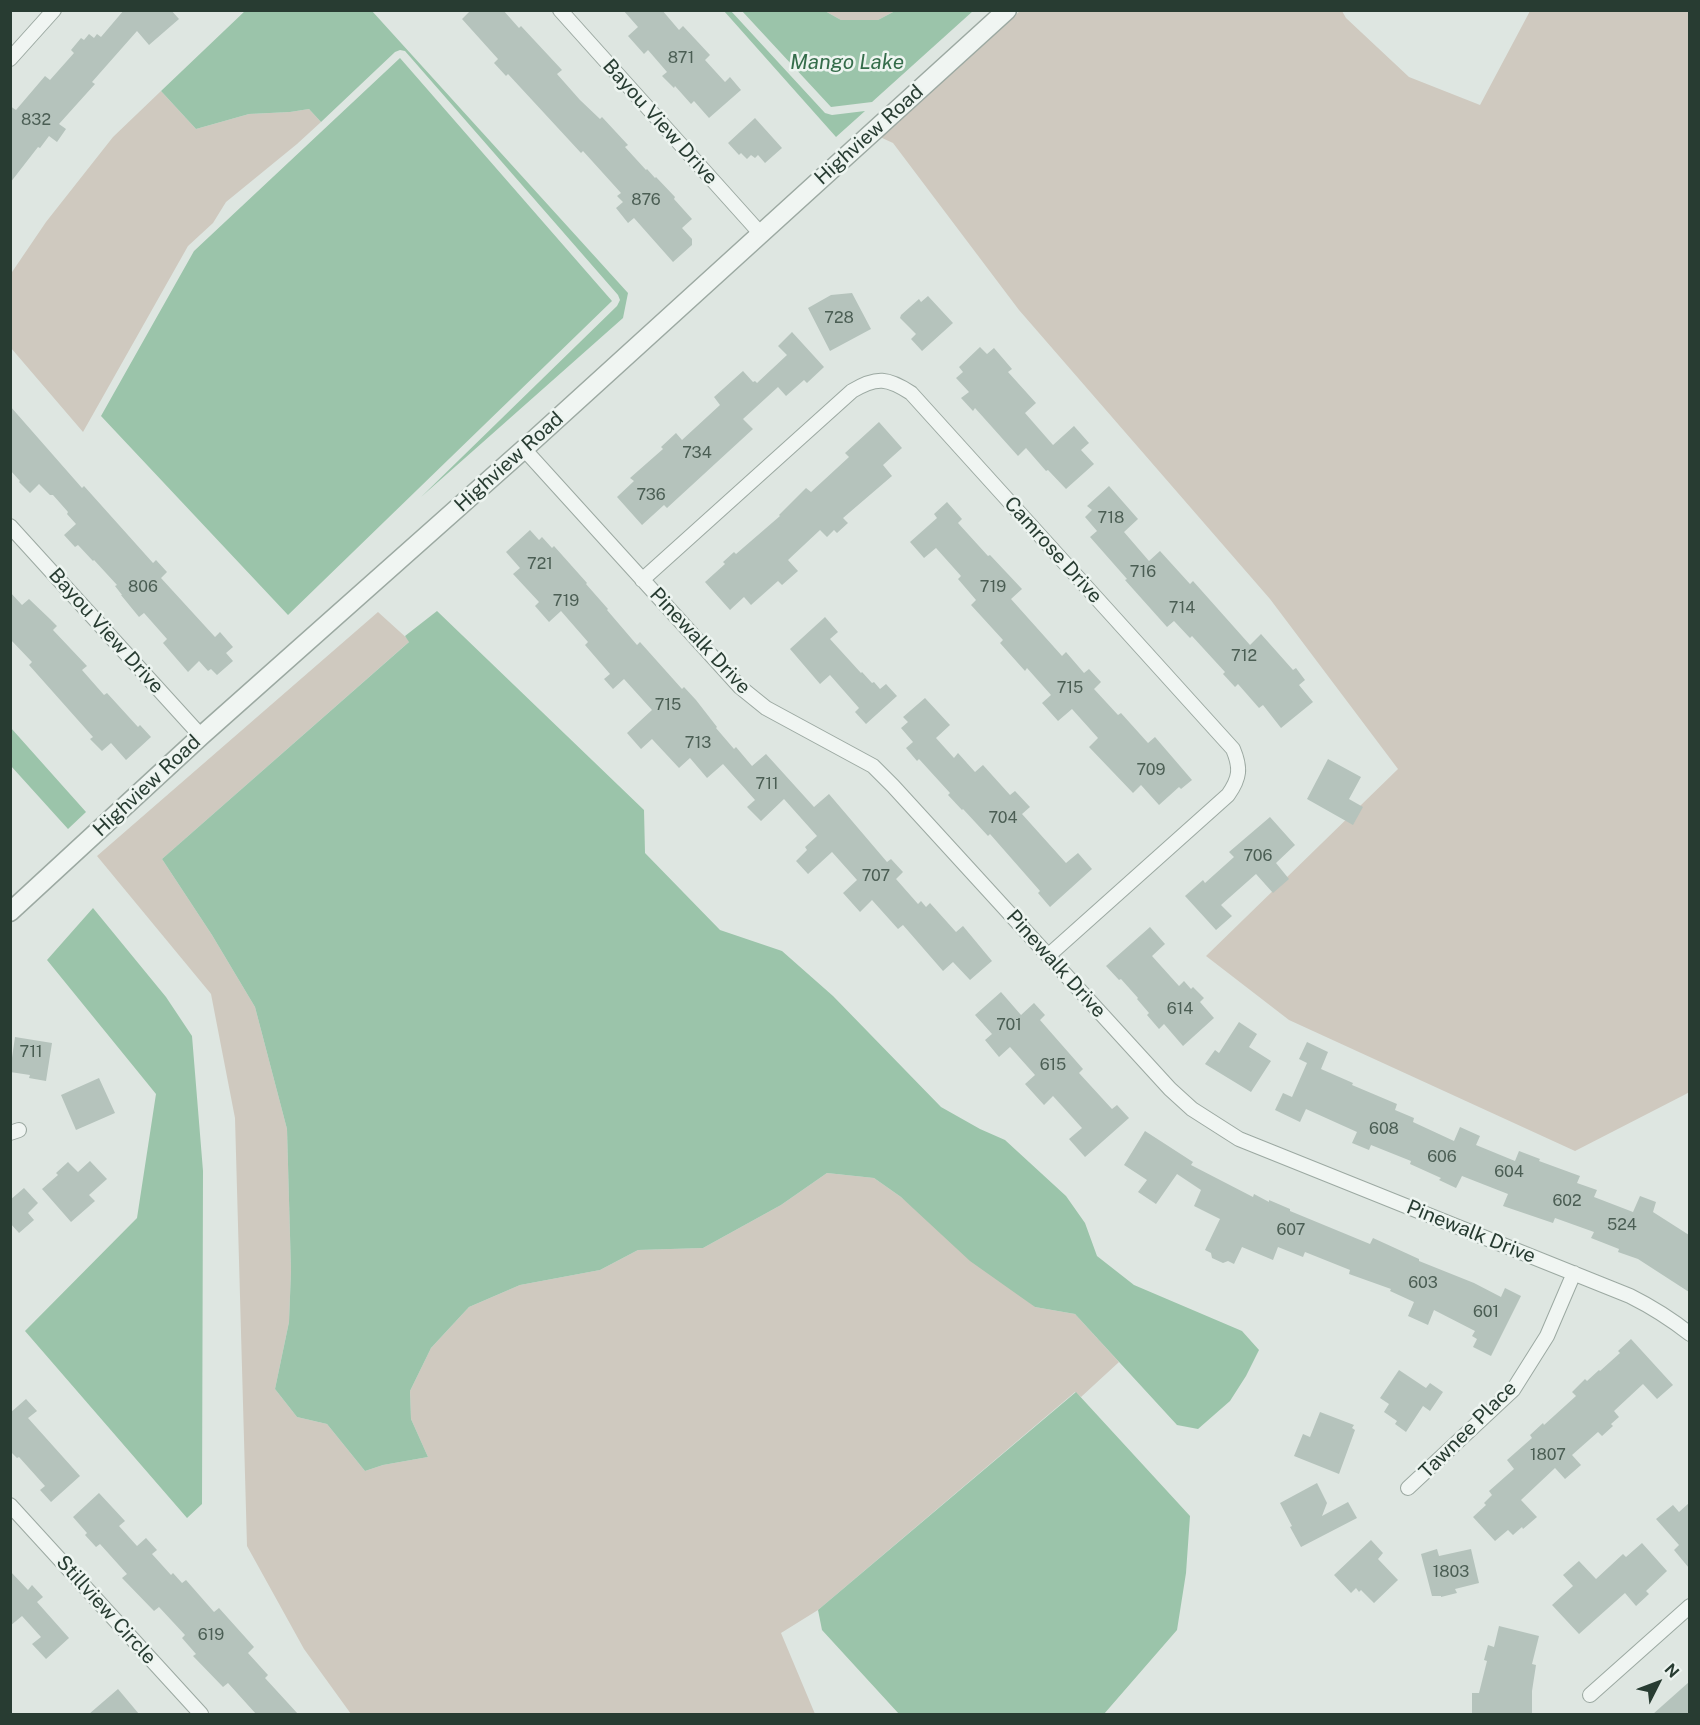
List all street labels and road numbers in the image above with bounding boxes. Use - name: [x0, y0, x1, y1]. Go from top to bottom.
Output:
- street label: Bayou View Drive: [597, 54, 723, 190]
- street label: Highview Road: [810, 80, 928, 190]
- street label: Highview Road: [450, 407, 568, 517]
- street label: Camrose Drive: [999, 492, 1107, 608]
- street label: Bayou View Drive: [43, 563, 169, 699]
- street label: Pinewalk Drive: [645, 583, 755, 699]
- street label: Highview Road: [88, 730, 206, 842]
- street label: Pinewalk Drive: [1001, 905, 1111, 1023]
- street label: Pinewalk Drive: [1403, 1195, 1539, 1269]
- street label: Tawnee Place: [1414, 1376, 1522, 1484]
- street label: Stillview Circle: [51, 1551, 161, 1669]

